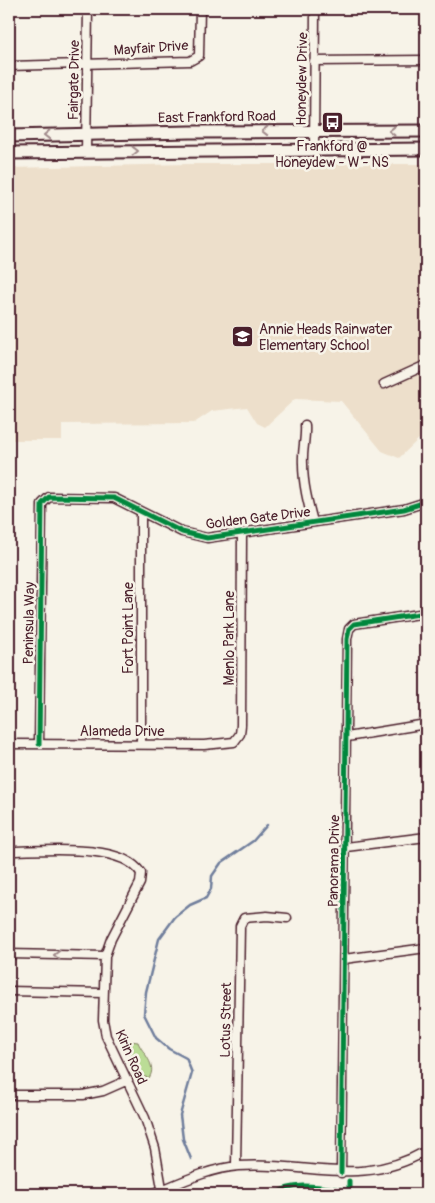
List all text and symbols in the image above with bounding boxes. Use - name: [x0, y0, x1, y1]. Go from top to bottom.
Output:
- street label: Honeydew Drive: [293, 32, 311, 126]
- street label: Mayfair Drive: [113, 37, 189, 59]
- street label: Fairgate Drive: [65, 40, 83, 120]
- street label: East Frankford Road: [158, 107, 276, 127]
- bus stop icon: Frankford @ Honeydew - W - NS: [320, 111, 344, 135]
- one-way arrow: [261, 126, 268, 136]
- one-way arrow: [387, 126, 395, 136]
- one-way arrow: [43, 130, 50, 140]
- place label: Frankford @ Honeydew - W - NS: [275, 138, 389, 171]
- one-way arrow: [131, 146, 139, 156]
- place label: Annie Heads Rainwater Elementary School: [259, 321, 392, 354]
- school or university icon: Annie Heads Rainwater Elementary School: [231, 325, 255, 349]
- street label: Golden Gate Drive: [205, 503, 312, 533]
- street label: Peninsula Way: [20, 582, 38, 664]
- street label: Fort Point Lane: [120, 582, 137, 674]
- street label: Menlo Park Lane: [221, 590, 238, 685]
- street label: Alameda Drive: [80, 723, 164, 740]
- street label: Panorama Drive: [325, 815, 343, 907]
- one-way arrow: [53, 950, 60, 960]
- street label: Lotus Street: [217, 982, 235, 1058]
- street label: Kirin Road: [111, 1027, 151, 1087]

